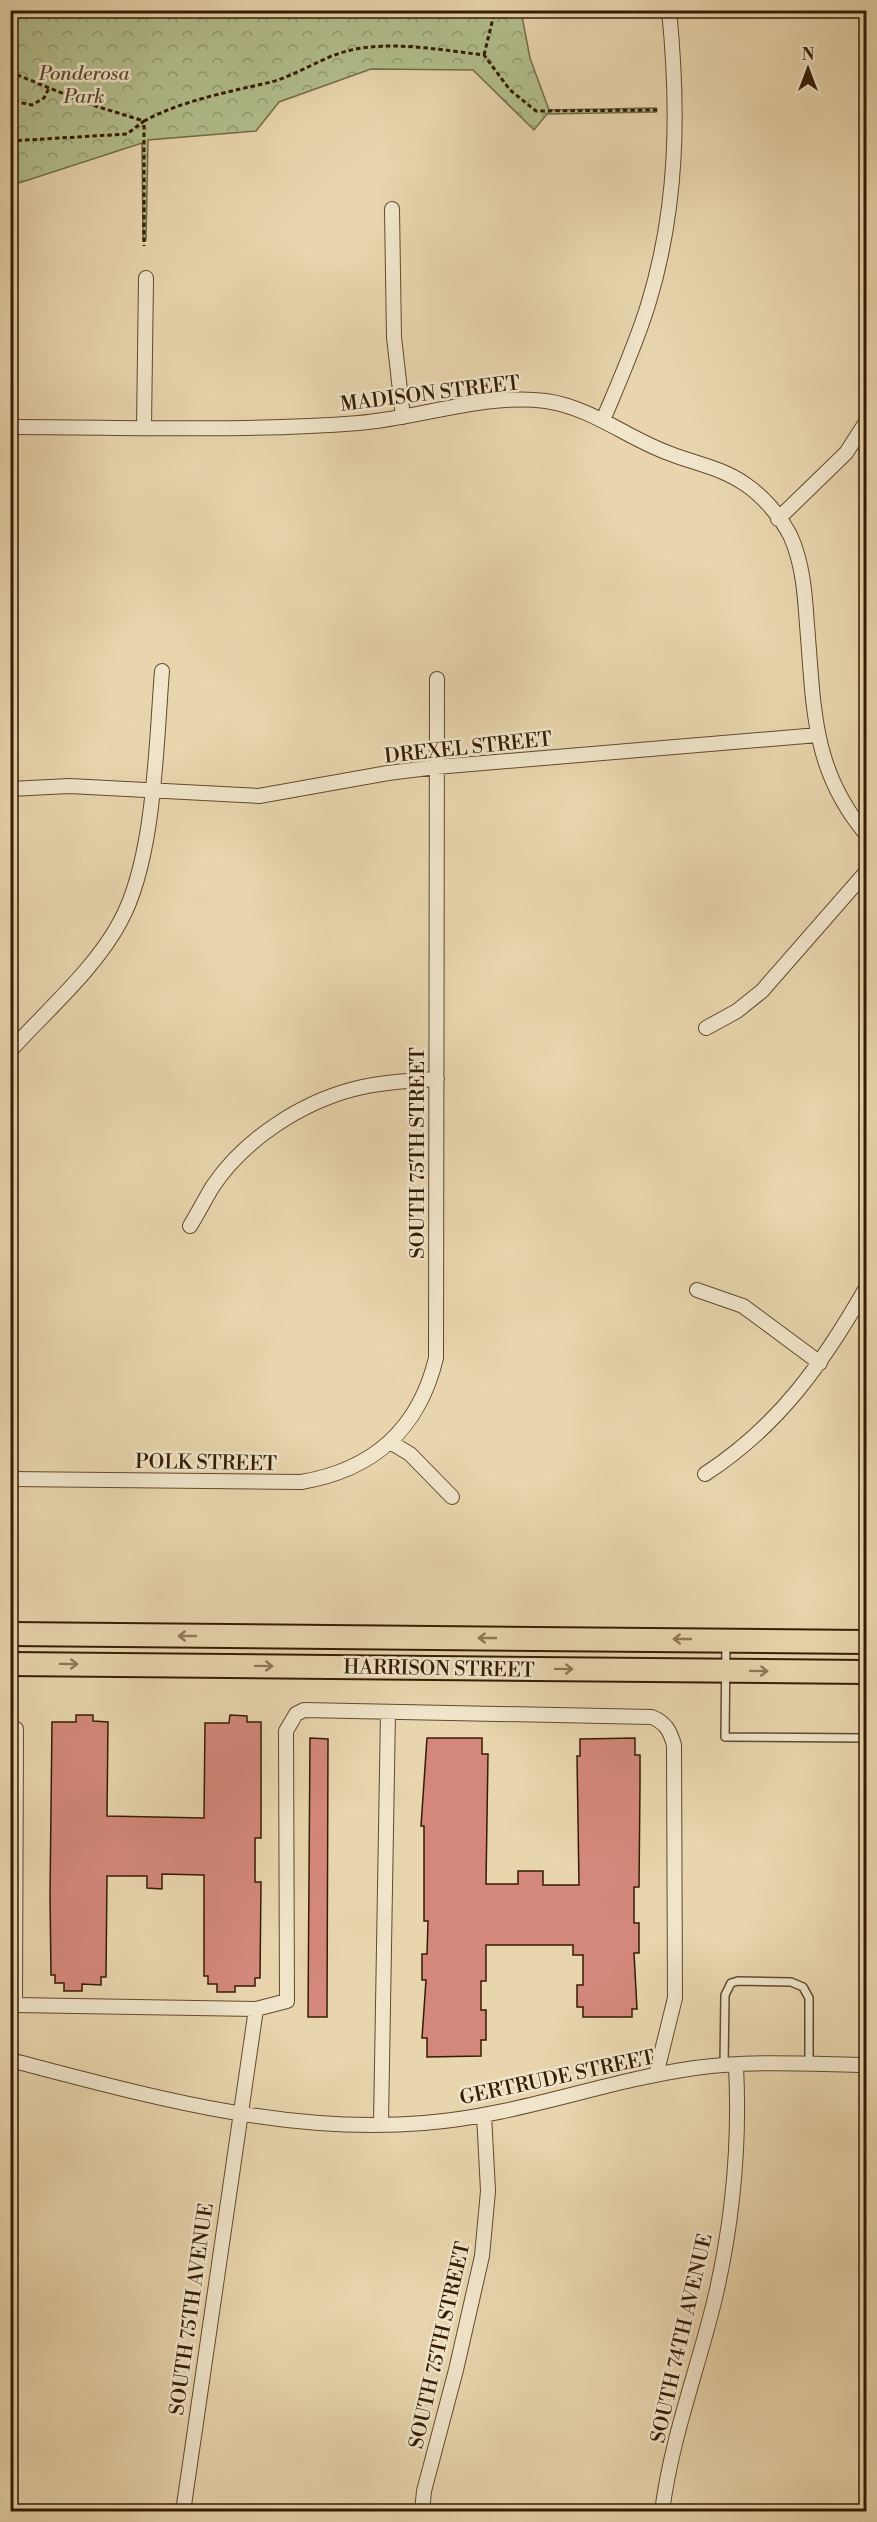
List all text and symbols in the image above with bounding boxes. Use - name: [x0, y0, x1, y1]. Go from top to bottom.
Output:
- north arrow: [778, 39, 838, 99]
- text: N: [802, 45, 815, 65]
- park label: Ponderosa Park: [38, 62, 130, 110]
- street label: MADISON STREET: [339, 371, 522, 418]
- street label: DREXEL STREET: [383, 727, 553, 770]
- street label: SOUTH 75TH STREET: [406, 1047, 431, 1259]
- street label: POLK STREET: [135, 1450, 277, 1477]
- one-way arrow: [178, 1630, 198, 1641]
- one-way arrow: [478, 1632, 498, 1644]
- one-way arrow: [673, 1633, 693, 1645]
- street label: HARRISON STREET: [343, 1655, 535, 1684]
- one-way arrow: [58, 1659, 78, 1670]
- one-way arrow: [253, 1660, 273, 1672]
- one-way arrow: [553, 1663, 573, 1675]
- one-way arrow: [748, 1665, 768, 1677]
- street label: GERTRUDE STREET: [457, 2046, 657, 2111]
- street label: SOUTH 75TH AVENUE: [165, 2201, 220, 2417]
- street label: SOUTH 74TH AVENUE: [646, 2231, 719, 2446]
- street label: SOUTH 75TH STREET: [404, 2239, 476, 2451]

